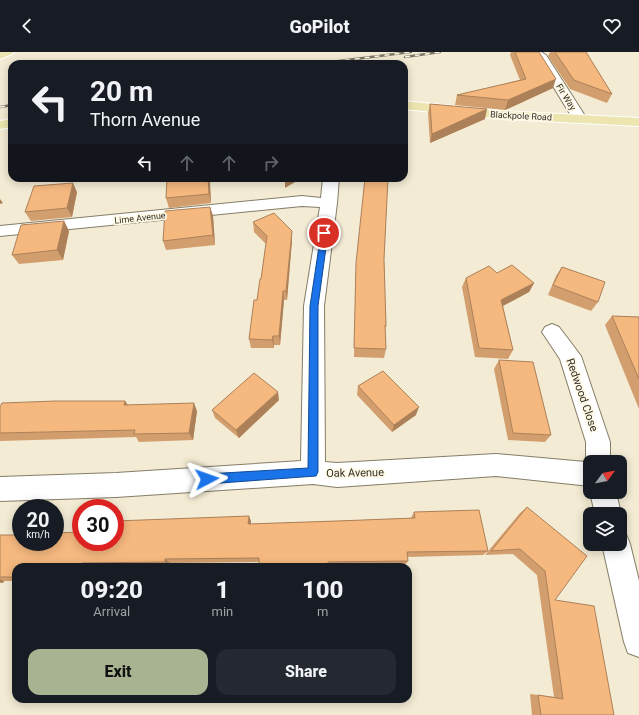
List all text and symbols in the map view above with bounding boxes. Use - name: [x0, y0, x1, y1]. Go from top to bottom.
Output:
- icon: back: [16, 15, 38, 37]
- icon: heart: [601, 15, 623, 37]
- text: GoPilot: [289, 16, 350, 37]
- text: 20 m: [90, 75, 153, 108]
- icon: left: [24, 76, 76, 128]
- street label: Fir Way: [554, 82, 578, 113]
- text: Thorn Avenue: [90, 109, 200, 130]
- street label: Blackpole Road: [490, 109, 552, 123]
- icon: left: [134, 152, 156, 174]
- icon: ahead: [176, 152, 198, 174]
- icon: ahead: [218, 152, 240, 174]
- icon: right: [260, 152, 282, 174]
- street label: Lime Avenue: [114, 210, 166, 226]
- pin: [307, 216, 341, 250]
- icon: arrive: [313, 222, 335, 244]
- street label: Redwood Close: [563, 357, 601, 433]
- north arrow: [583, 455, 627, 499]
- map controls: [583, 455, 627, 551]
- position arrow: [186, 458, 228, 500]
- street label: Oak Avenue: [326, 466, 384, 480]
- speed limit sign: 30: [72, 499, 124, 551]
- button: layers: [583, 507, 627, 551]
- text: 20: [27, 508, 49, 532]
- text: km/h: [26, 529, 50, 540]
- text: 09:20: [81, 576, 143, 604]
- text: 1: [215, 576, 229, 604]
- text: 100: [302, 576, 343, 604]
- text: Arrival: [93, 604, 130, 619]
- text: min: [212, 604, 233, 619]
- text: m: [317, 604, 328, 619]
- button: Exit: [28, 649, 208, 695]
- button: Share: [216, 649, 396, 695]

